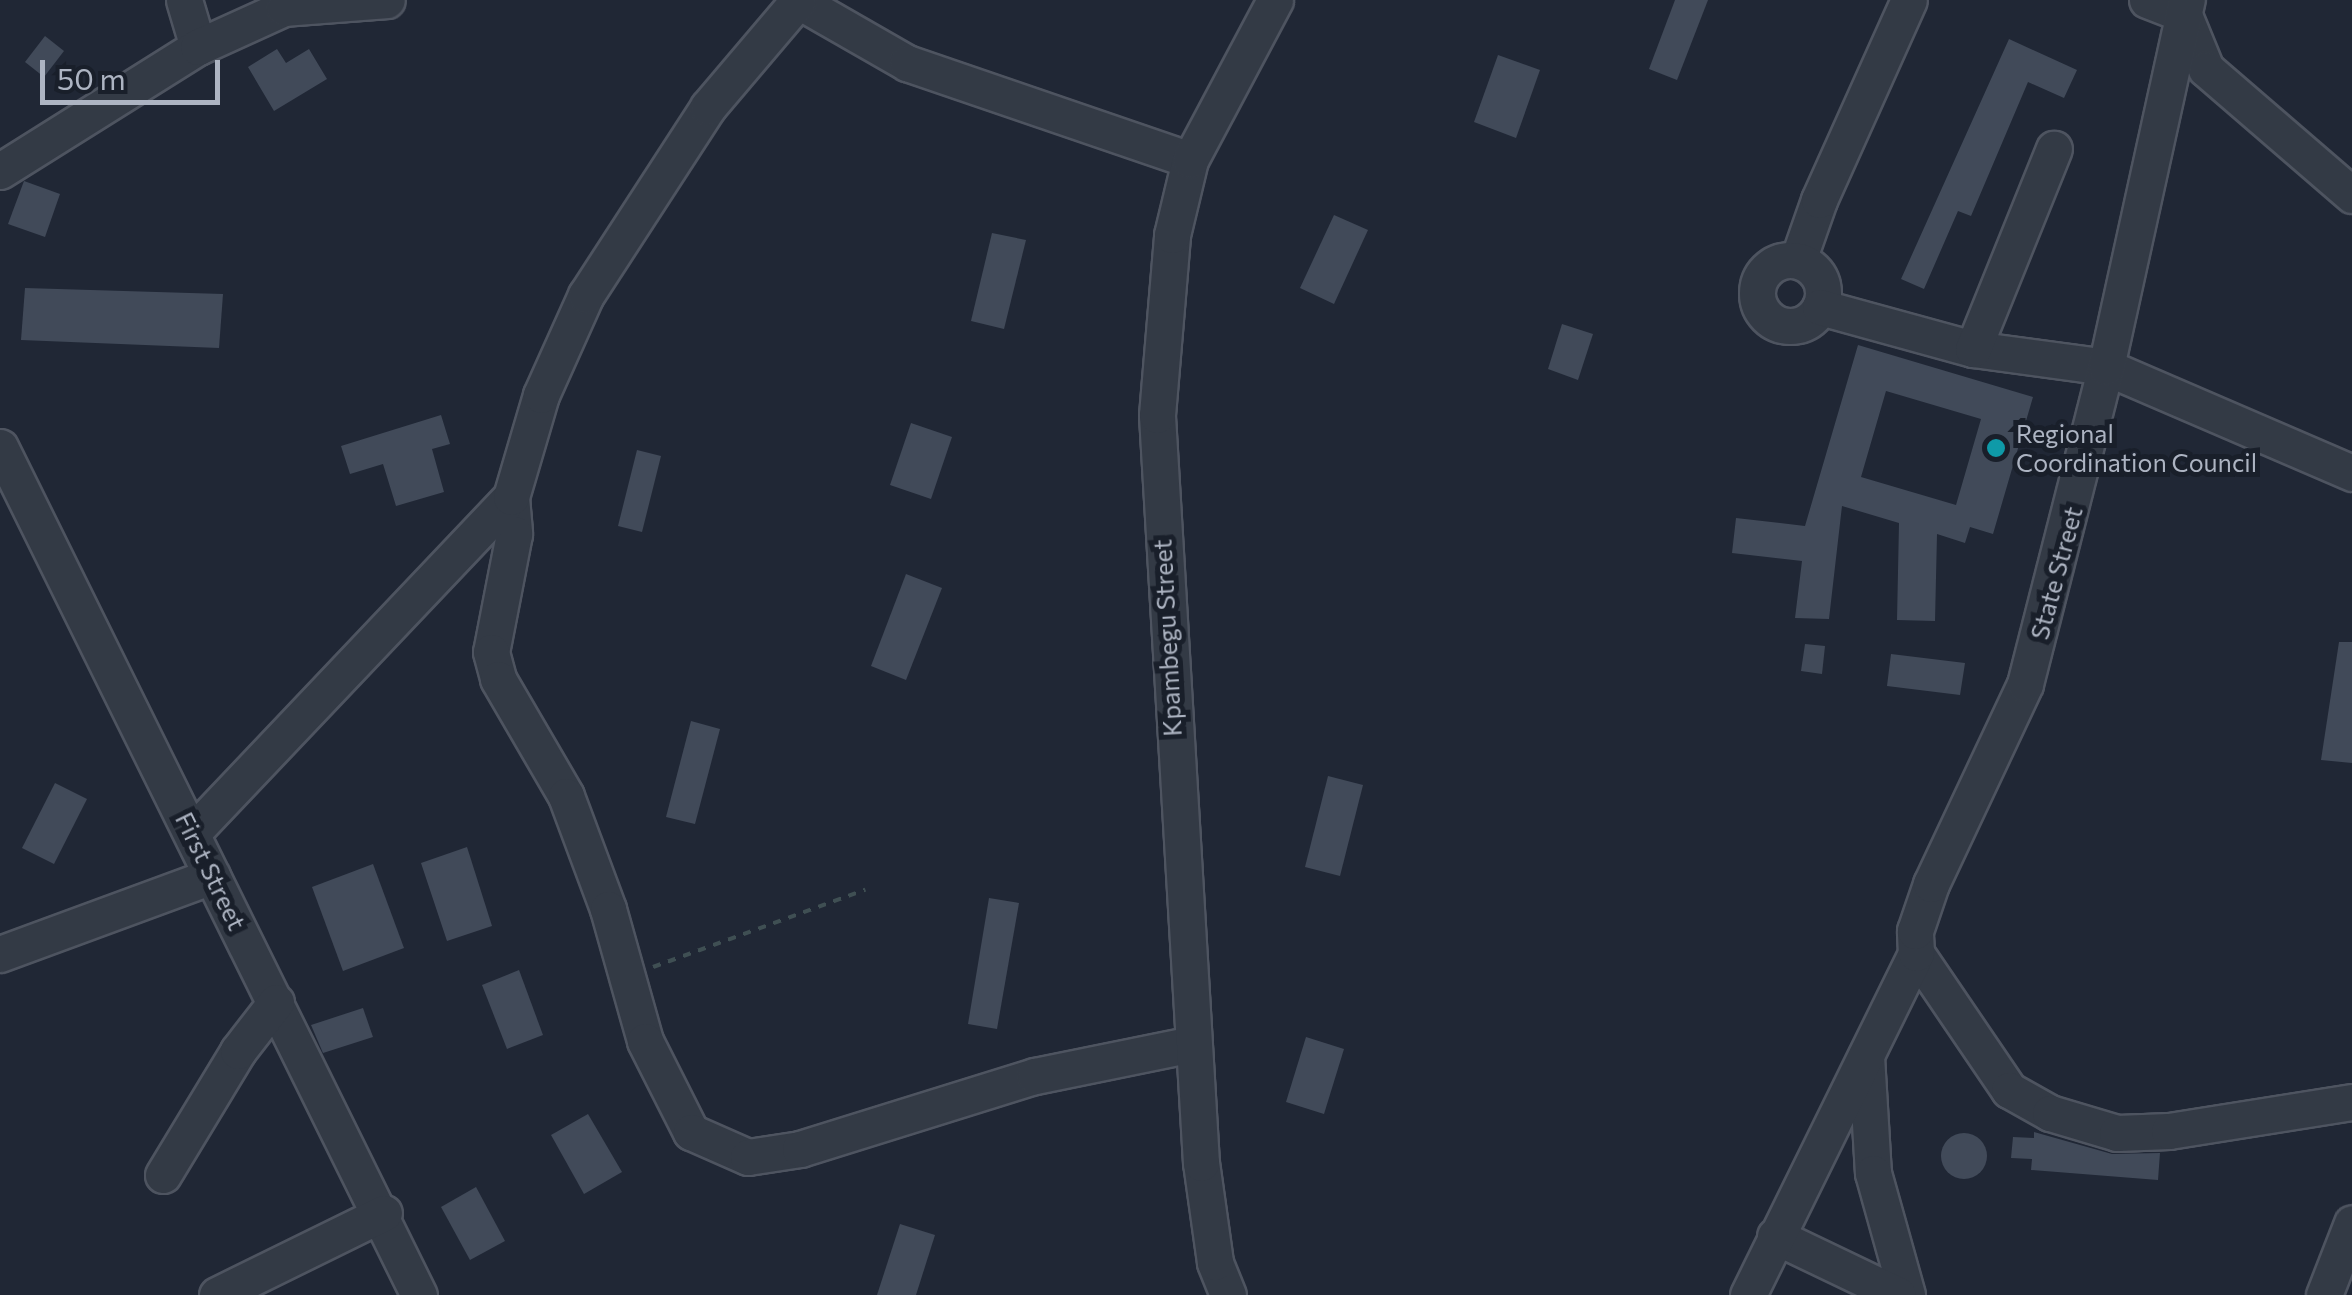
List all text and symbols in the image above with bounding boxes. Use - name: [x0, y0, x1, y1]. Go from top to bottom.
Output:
- scale bar: [45, 40, 225, 102]
- text: 50 m: [57, 59, 126, 96]
- place label: Regional Coordination Council: [2016, 419, 2257, 478]
- marker: Regional Coordination Council: [1985, 437, 2007, 459]
- street label: State Street: [2024, 503, 2088, 643]
- street label: Kpambegu Street: [1147, 539, 1187, 737]
- street label: First Street: [170, 807, 252, 935]

